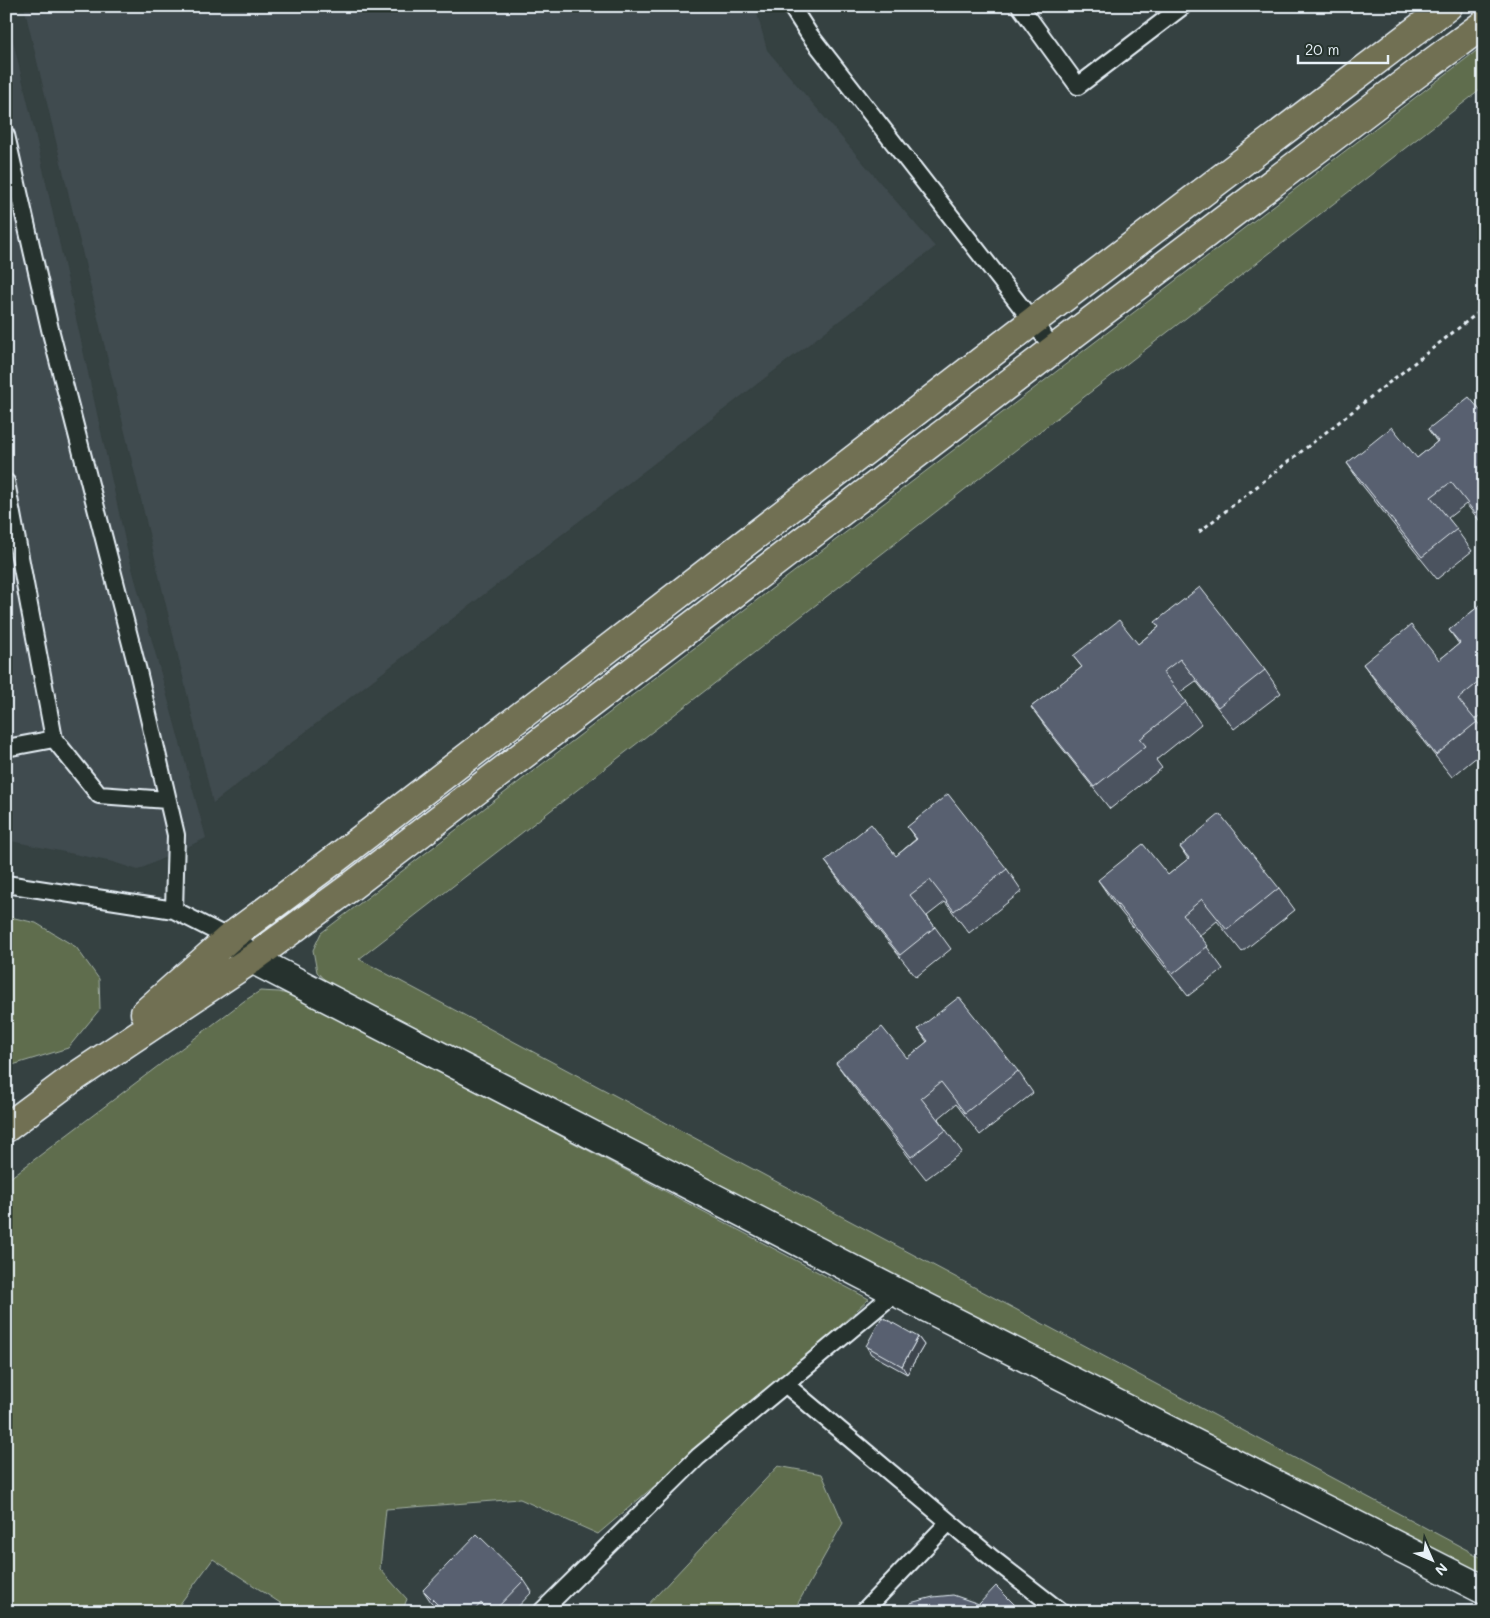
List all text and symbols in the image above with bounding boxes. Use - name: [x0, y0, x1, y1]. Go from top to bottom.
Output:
- scale bar: [1298, 32, 1388, 64]
- text: 20 m: [1305, 39, 1339, 59]
- north arrow: [1408, 1536, 1458, 1586]
- text: N: [1431, 1559, 1452, 1580]

